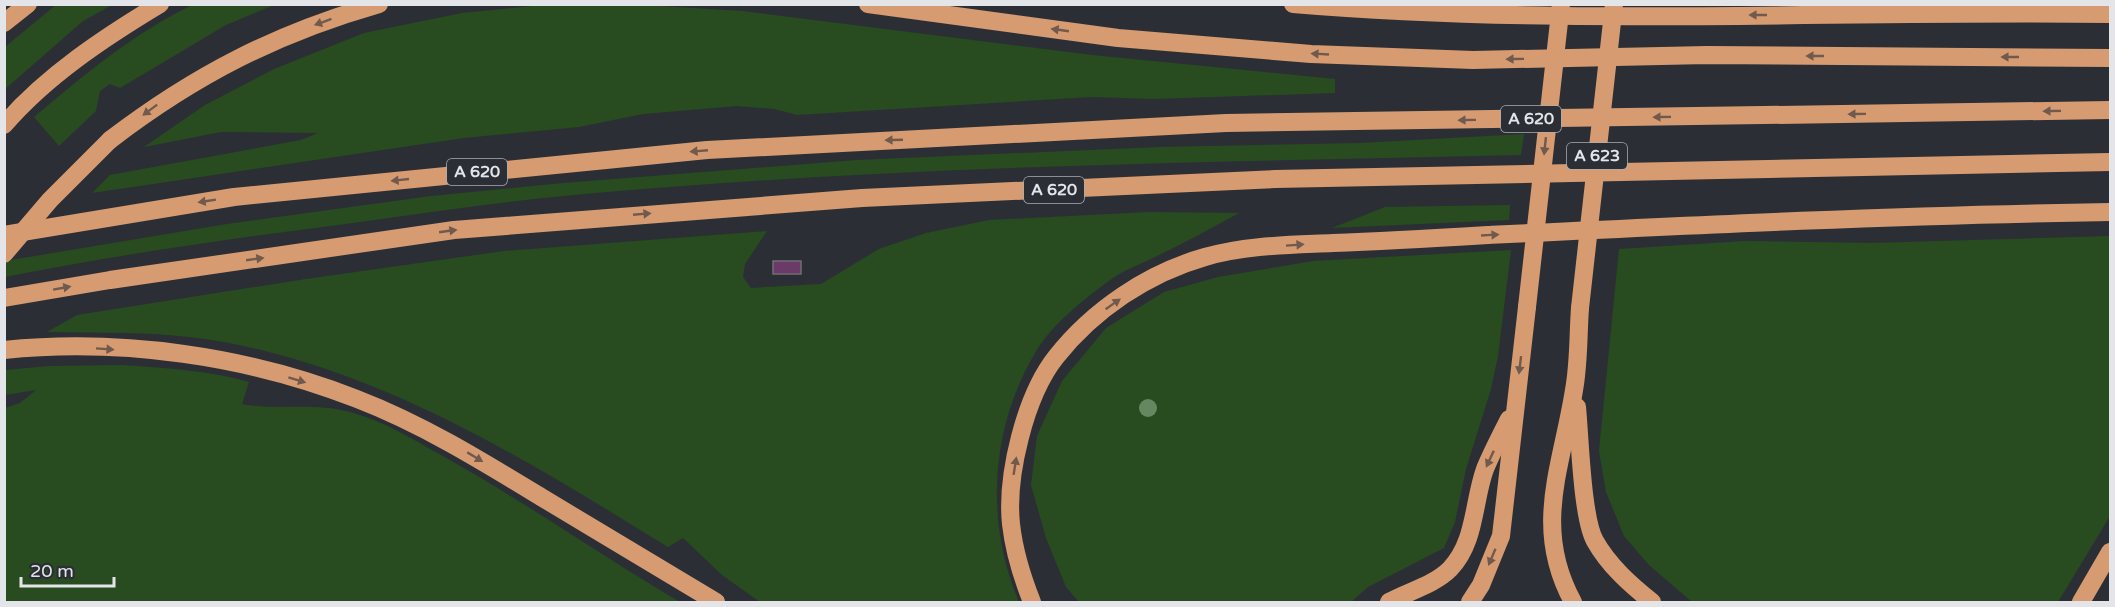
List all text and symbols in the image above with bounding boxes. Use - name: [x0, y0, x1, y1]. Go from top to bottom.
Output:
- one-way arrow: [1749, 11, 1768, 20]
- one-way arrow: [314, 17, 332, 27]
- one-way arrow: [1050, 25, 1069, 35]
- one-way arrow: [1311, 49, 1330, 58]
- one-way arrow: [1806, 51, 1825, 61]
- one-way arrow: [2001, 52, 2020, 62]
- one-way arrow: [1506, 55, 1525, 64]
- one-way arrow: [143, 104, 159, 116]
- road number: A 620: [1501, 106, 1561, 132]
- one-way arrow: [2043, 106, 2062, 115]
- one-way arrow: [1848, 109, 1867, 119]
- one-way arrow: [1653, 112, 1672, 122]
- one-way arrow: [1458, 115, 1477, 124]
- one-way arrow: [884, 135, 903, 144]
- one-way arrow: [1540, 137, 1550, 156]
- road number: A 623: [1567, 143, 1627, 169]
- one-way arrow: [689, 146, 708, 156]
- road number: A 620: [447, 159, 507, 185]
- one-way arrow: [391, 175, 410, 185]
- road number: A 620: [1024, 177, 1084, 203]
- one-way arrow: [197, 196, 216, 205]
- one-way arrow: [633, 209, 652, 219]
- one-way arrow: [438, 227, 457, 236]
- one-way arrow: [1480, 231, 1499, 240]
- one-way arrow: [1286, 241, 1305, 250]
- one-way arrow: [246, 255, 265, 264]
- one-way arrow: [53, 284, 72, 293]
- one-way arrow: [1105, 298, 1120, 310]
- one-way arrow: [95, 344, 114, 353]
- one-way arrow: [1515, 356, 1525, 375]
- one-way arrow: [288, 376, 306, 385]
- one-way arrow: [467, 451, 483, 462]
- one-way arrow: [1486, 451, 1495, 468]
- one-way arrow: [1011, 456, 1020, 475]
- one-way arrow: [1487, 549, 1497, 567]
- scale bar: [21, 550, 114, 588]
- text: 20 m: [30, 560, 74, 582]

